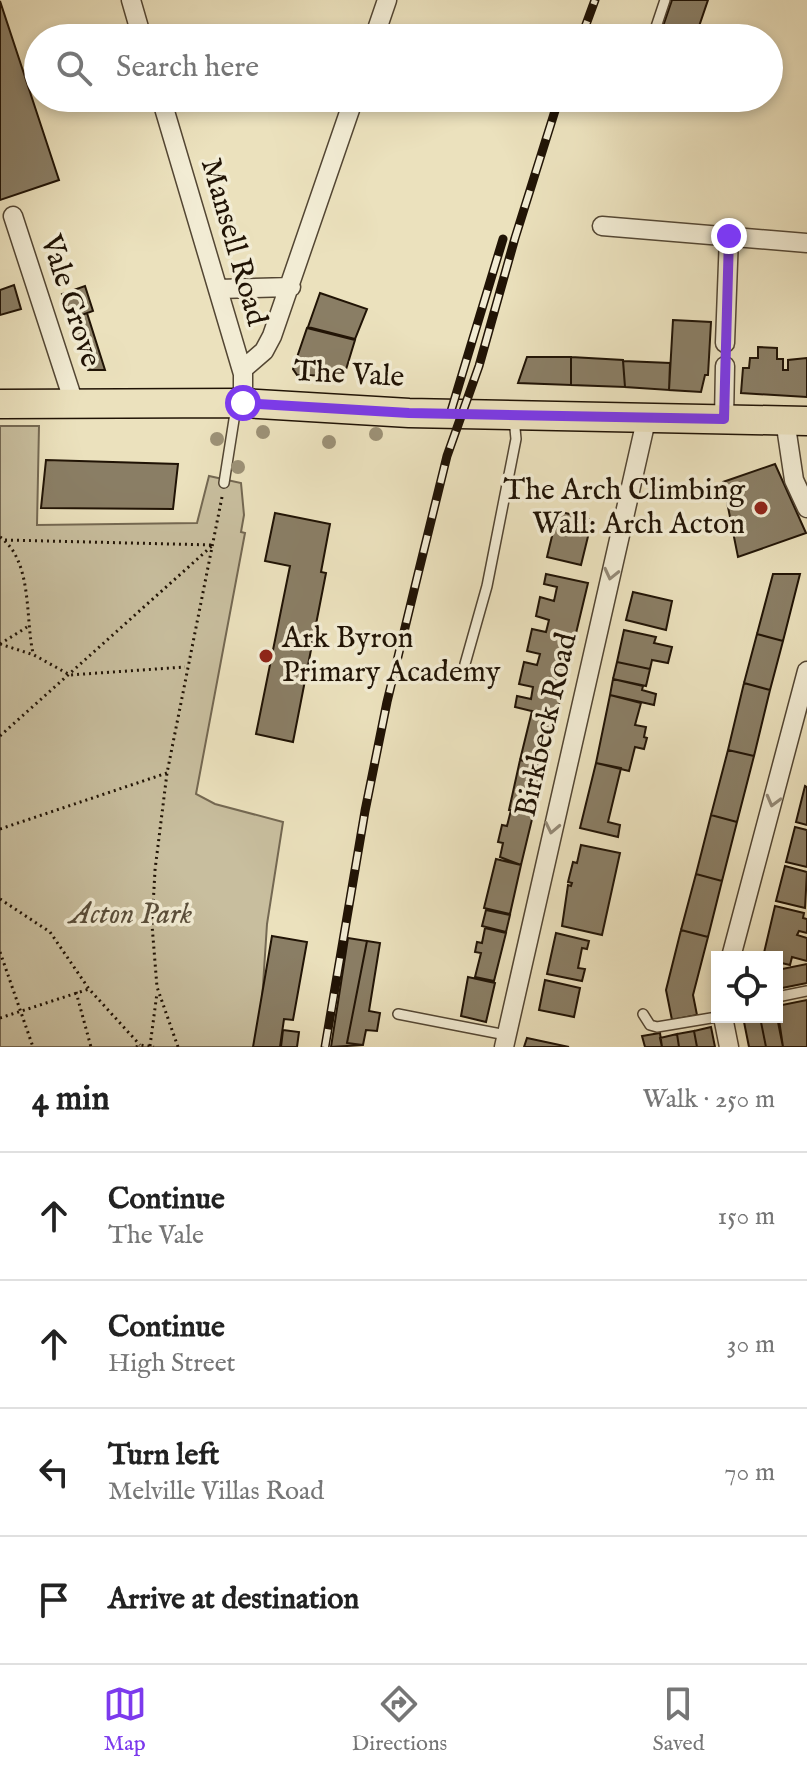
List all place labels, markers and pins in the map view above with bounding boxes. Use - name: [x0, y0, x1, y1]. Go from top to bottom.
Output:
- place label: The Arch Climbing Wall: Arch Acton: [503, 472, 746, 544]
- marker: The Arch Climbing Wall: Arch Acton: [752, 499, 770, 517]
- place label: Ark Byron Primary Academy: [281, 620, 501, 692]
- marker: Ark Byron Primary Academy: [257, 647, 275, 665]

